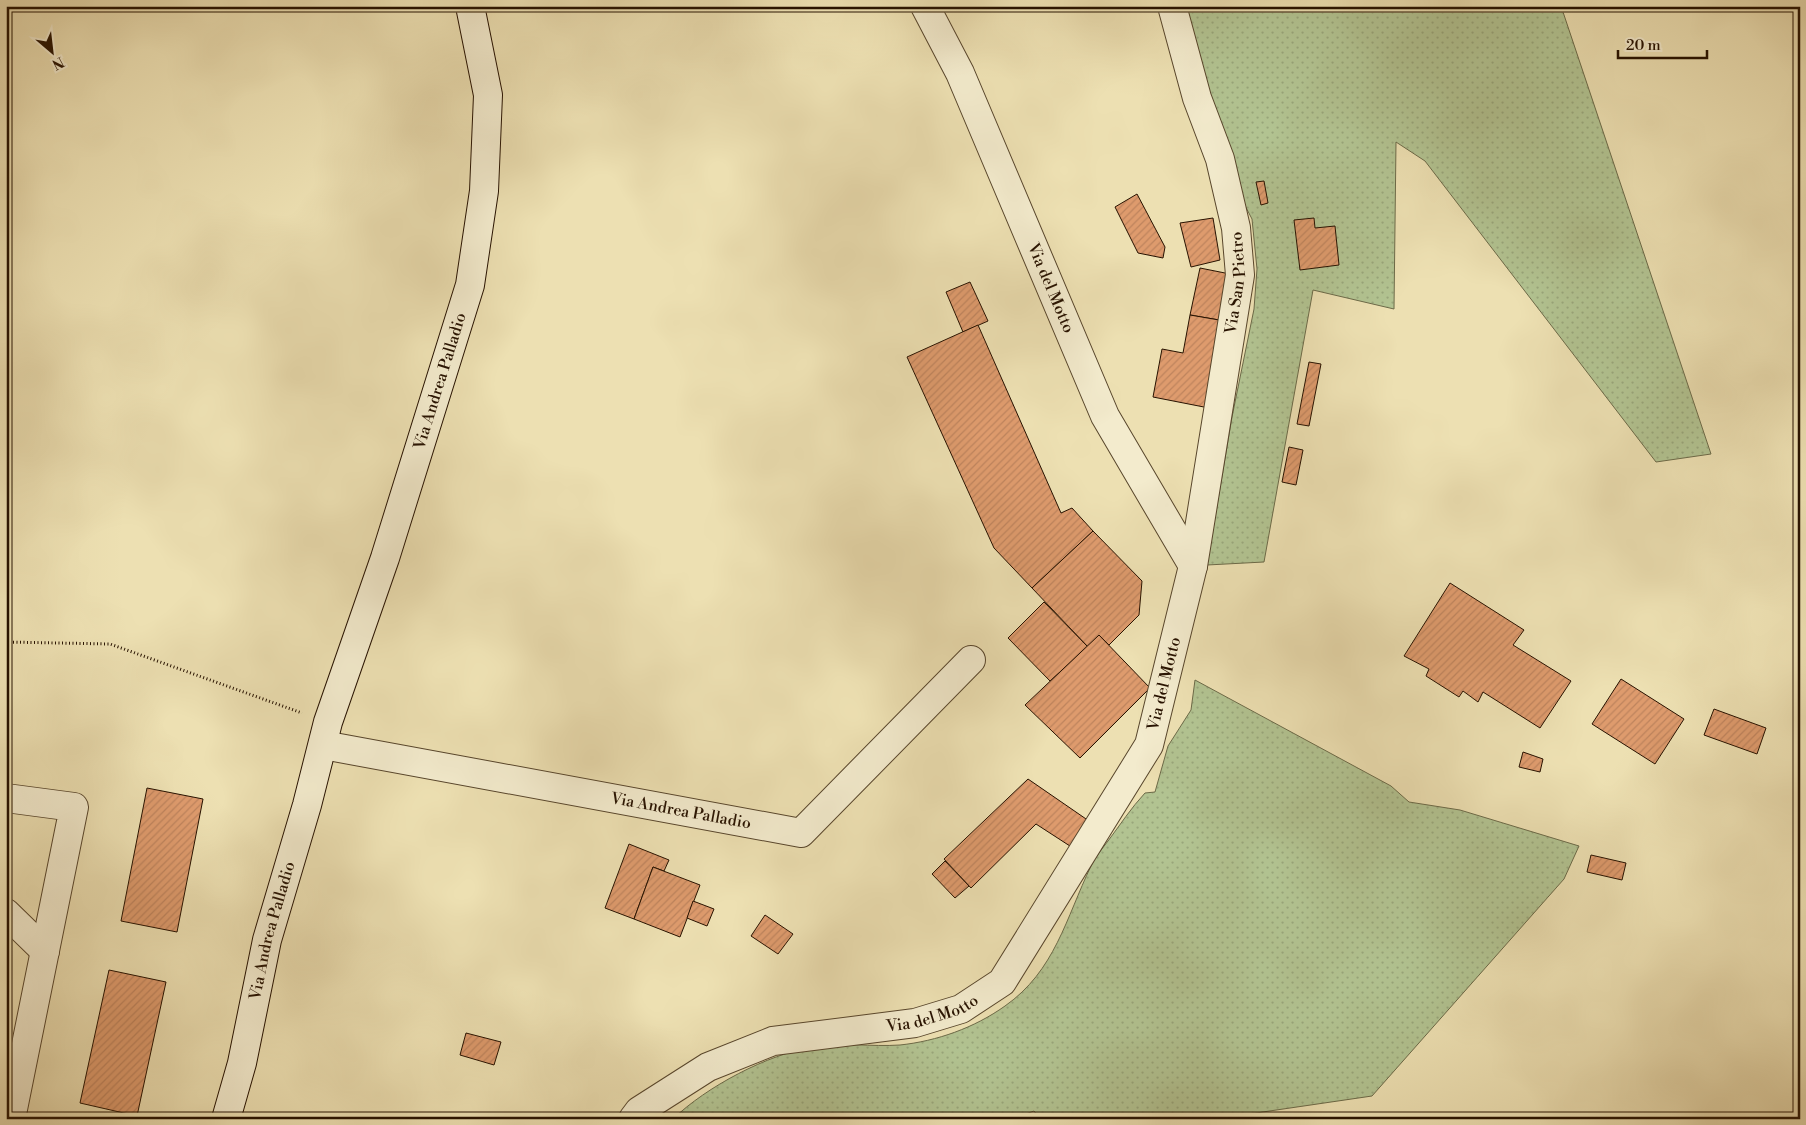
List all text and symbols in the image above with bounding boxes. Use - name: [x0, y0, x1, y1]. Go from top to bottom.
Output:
- north arrow: [28, 28, 78, 78]
- scale bar: [1618, 28, 1707, 60]
- text: 20 m: [1626, 36, 1661, 55]
- text: N: [49, 52, 67, 73]
- street label: Via San Pietro: [1220, 231, 1250, 337]
- street label: Via del Motto: [1023, 239, 1079, 336]
- street label: Via Andrea Palladio: [409, 310, 471, 453]
- street label: Via del Motto: [1143, 635, 1185, 734]
- street label: Via Andrea Palladio: [608, 788, 753, 834]
- street label: Via Andrea Palladio: [245, 859, 300, 1003]
- street label: Via del Motto: [884, 990, 982, 1037]

